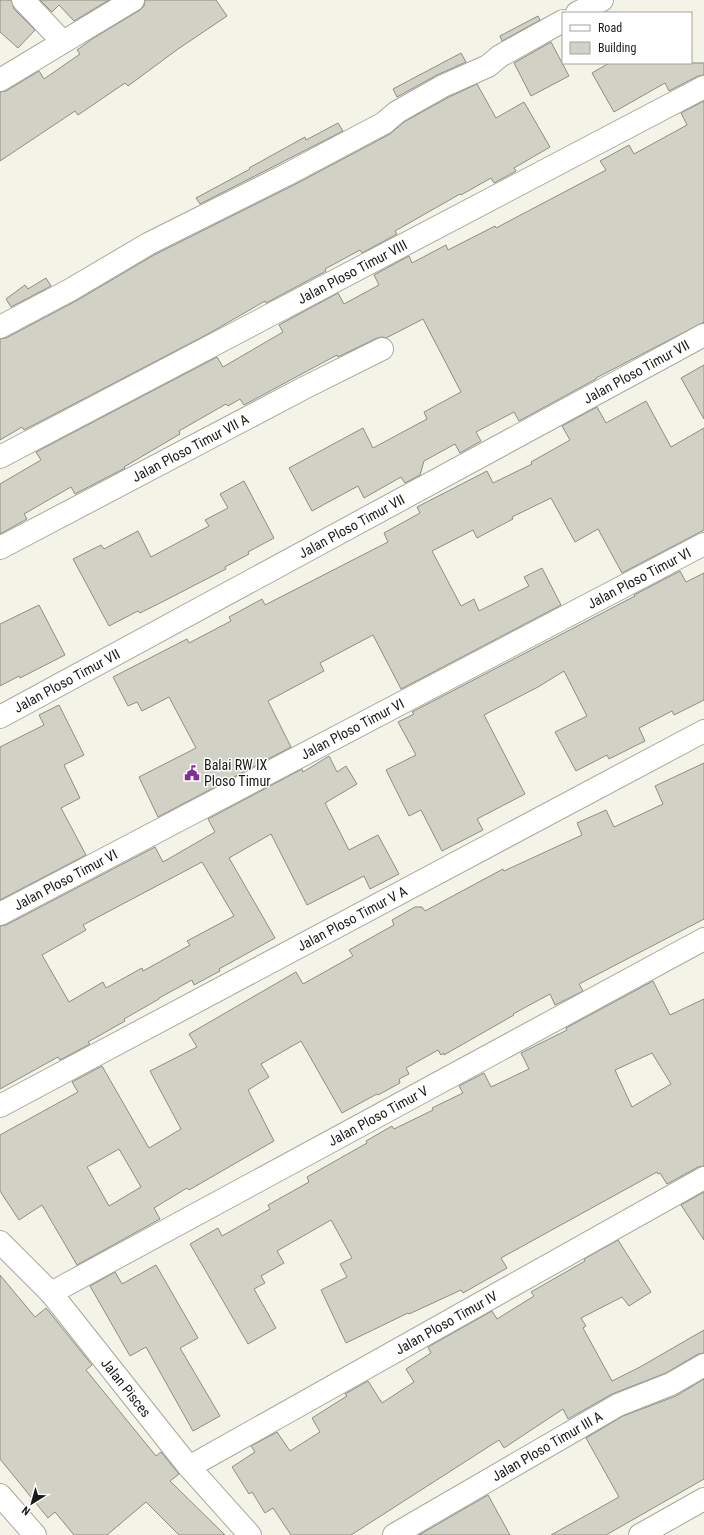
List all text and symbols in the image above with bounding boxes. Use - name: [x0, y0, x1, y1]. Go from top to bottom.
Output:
- legend: [562, 12, 692, 64]
- text: Road: [598, 21, 622, 35]
- text: Building: [598, 41, 636, 55]
- street label: Jalan Ploso Timur VIII: [295, 236, 410, 307]
- street label: Jalan Ploso Timur VII: [581, 337, 692, 407]
- street label: Jalan Ploso Timur VII A: [129, 411, 251, 485]
- street label: Jalan Ploso Timur VII: [296, 491, 407, 561]
- street label: Jalan Ploso Timur VI: [585, 544, 694, 612]
- street label: Jalan Ploso Timur VII: [11, 646, 122, 716]
- street label: Jalan Ploso Timur VI: [298, 695, 407, 763]
- place label: Balai RW IX Ploso Timur: [204, 757, 270, 789]
- public building icon: Balai RW IX Ploso Timur: [183, 764, 201, 782]
- street label: Jalan Ploso Timur VI: [11, 846, 120, 913]
- street label: Jalan Ploso Timur V A: [294, 883, 410, 954]
- street label: Jalan Ploso Timur V: [325, 1082, 431, 1149]
- street label: Jalan Ploso Timur IV: [392, 1288, 500, 1358]
- street label: Jalan Pisces: [98, 1355, 154, 1420]
- street label: Jalan Ploso Timur III A: [489, 1408, 605, 1484]
- north arrow: [12, 1483, 52, 1523]
- text: N: [19, 1503, 33, 1518]

